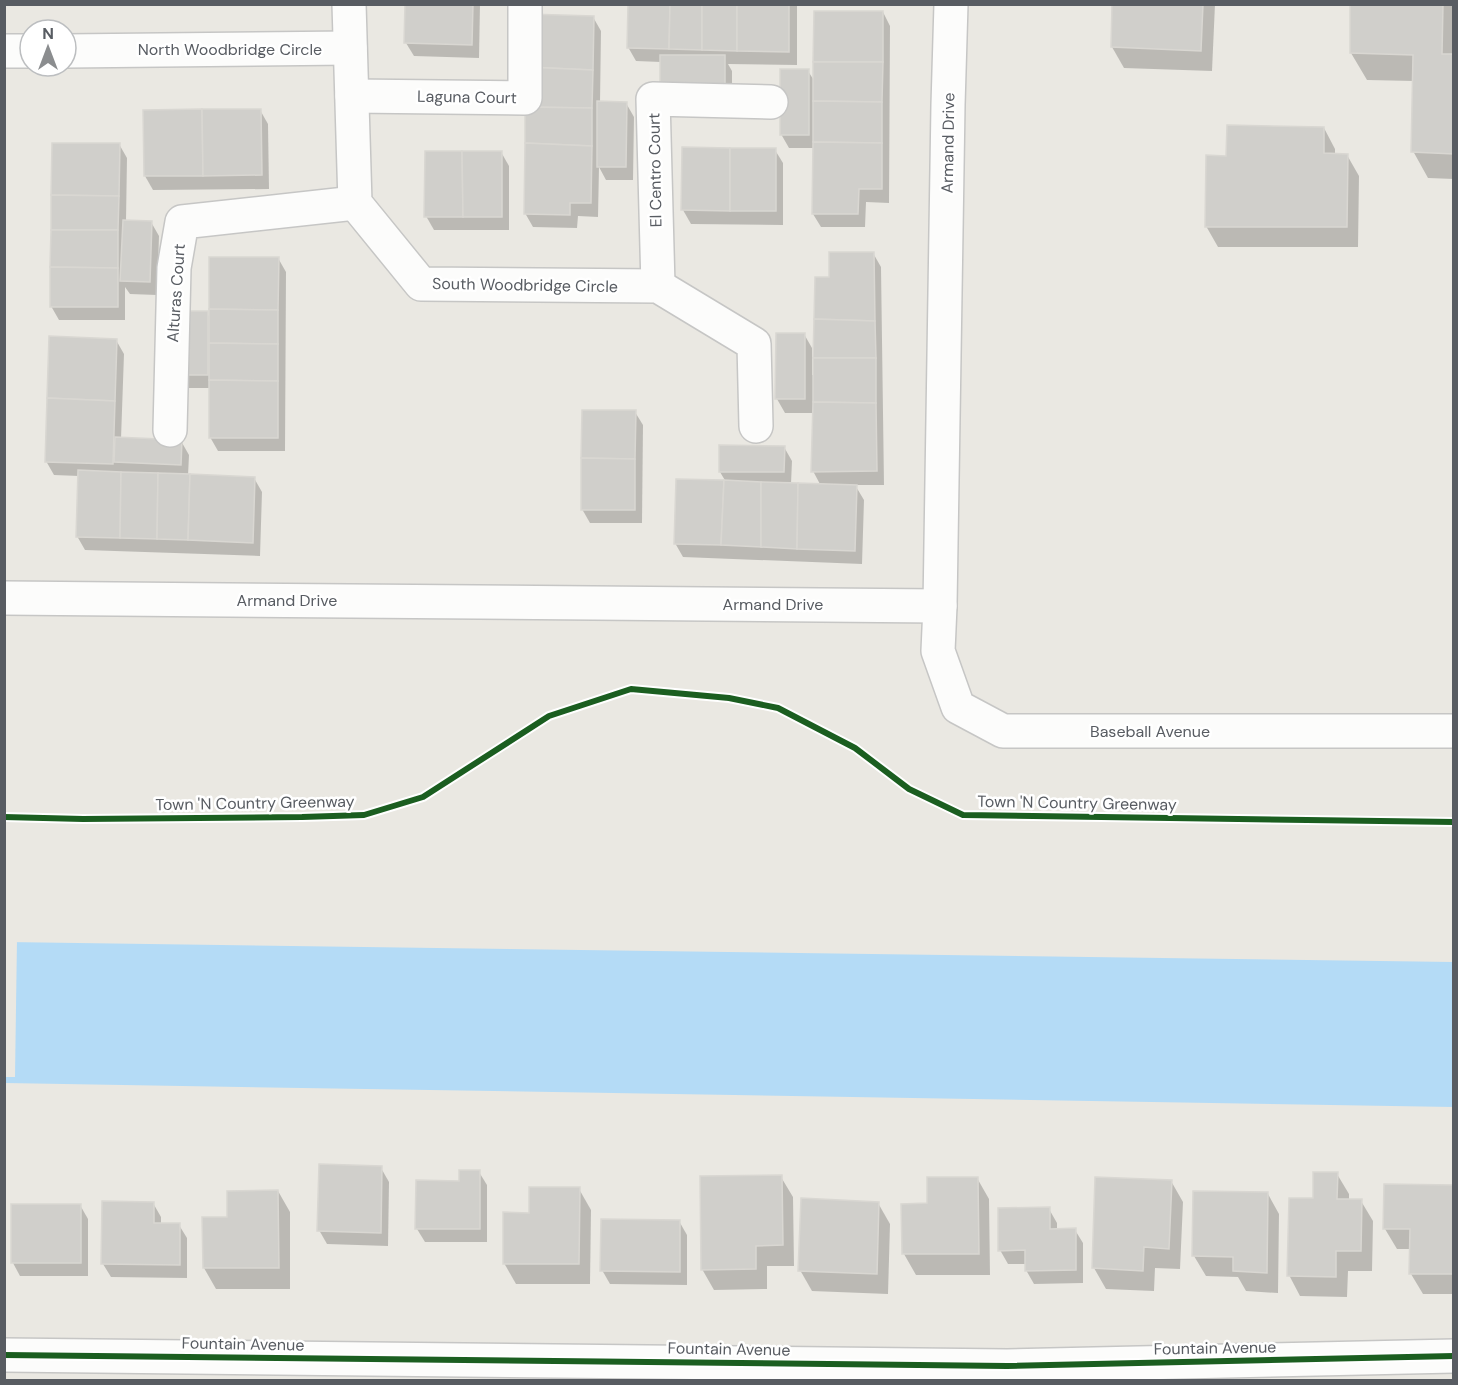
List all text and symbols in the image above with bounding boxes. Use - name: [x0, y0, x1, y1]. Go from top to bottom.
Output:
- north arrow: [18, 18, 78, 78]
- text: N: [42, 23, 54, 44]
- street label: North Woodbridge Circle: [138, 39, 322, 60]
- street label: Laguna Court: [417, 86, 517, 108]
- street label: Armand Drive: [937, 92, 959, 194]
- street label: El Centro Court: [644, 113, 666, 227]
- street label: Alturas Court: [162, 243, 190, 343]
- street label: South Woodbridge Circle: [432, 273, 618, 297]
- street label: Armand Drive: [237, 590, 337, 611]
- street label: Armand Drive: [723, 594, 823, 615]
- street label: Baseball Avenue: [1090, 721, 1210, 742]
- street label: Town 'N Country Greenway: [155, 791, 355, 815]
- street label: Town 'N Country Greenway: [977, 791, 1177, 815]
- street label: Fountain Avenue: [181, 1332, 305, 1356]
- street label: Fountain Avenue: [1153, 1336, 1277, 1360]
- street label: Fountain Avenue: [667, 1337, 791, 1361]

